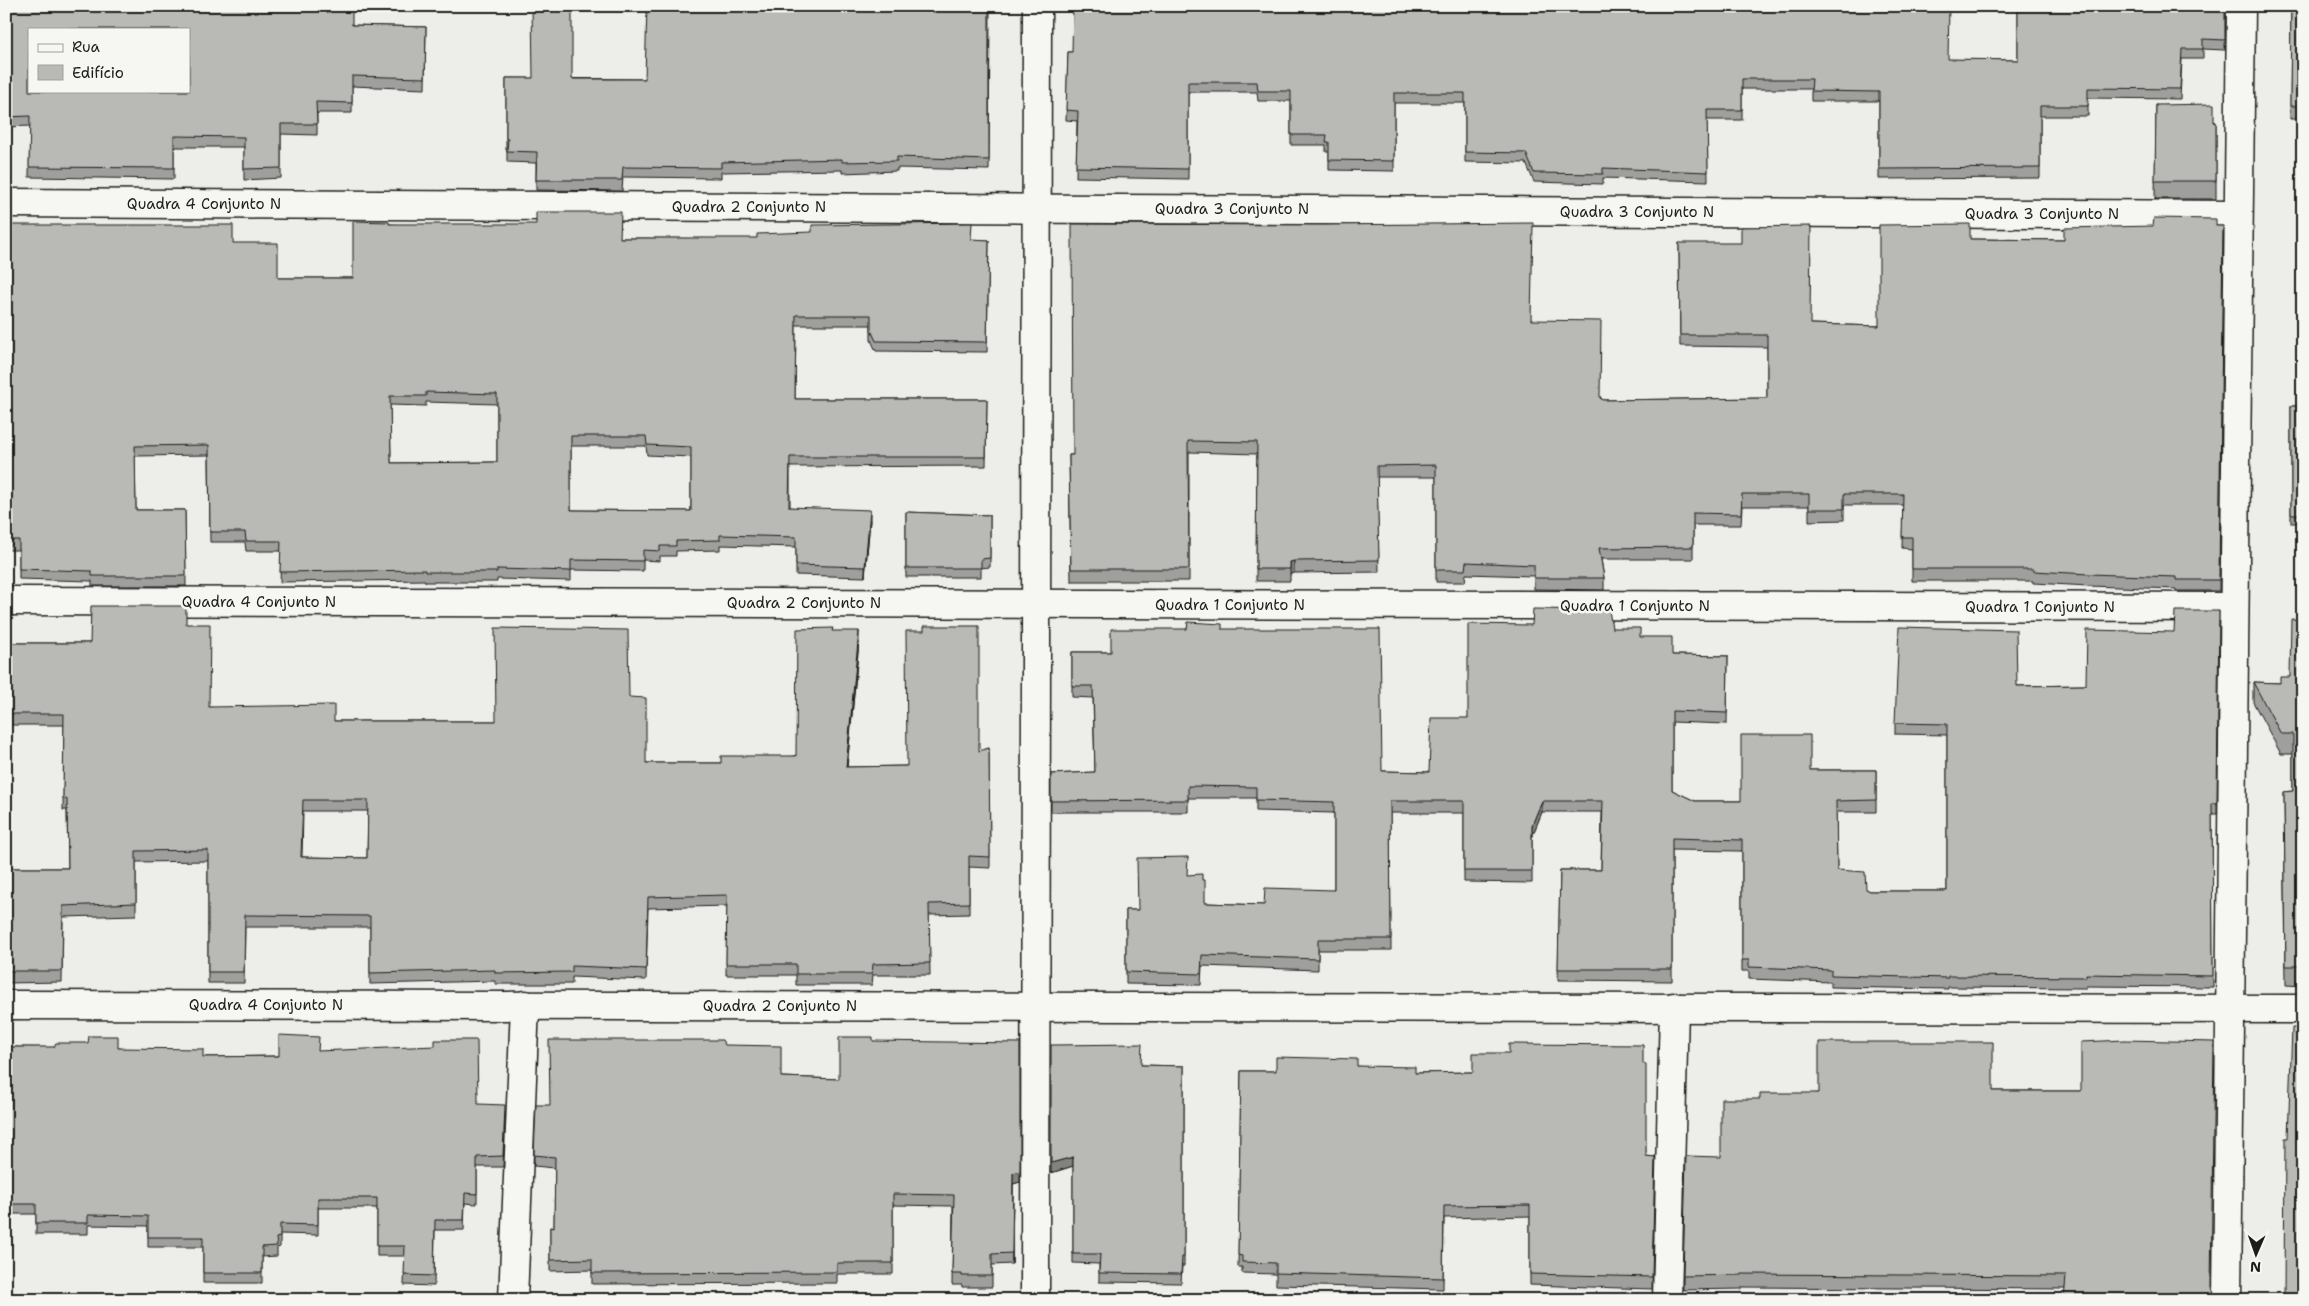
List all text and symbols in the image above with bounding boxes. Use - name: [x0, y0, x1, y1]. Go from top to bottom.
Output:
- legend: [28, 28, 190, 92]
- text: Rua: [72, 37, 101, 57]
- text: Edifício: [72, 63, 124, 83]
- street label: Quadra 4 Conjunto N: [127, 194, 281, 214]
- street label: Quadra 2 Conjunto N: [672, 197, 826, 217]
- street label: Quadra 3 Conjunto N: [1155, 199, 1309, 219]
- street label: Quadra 3 Conjunto N: [1560, 202, 1714, 222]
- street label: Quadra 3 Conjunto N: [1965, 204, 2119, 224]
- street label: Quadra 4 Conjunto N: [182, 592, 336, 612]
- street label: Quadra 2 Conjunto N: [727, 593, 881, 613]
- street label: Quadra 1 Conjunto N: [1155, 595, 1305, 615]
- street label: Quadra 1 Conjunto N: [1560, 596, 1710, 616]
- street label: Quadra 1 Conjunto N: [1965, 597, 2115, 617]
- street label: Quadra 4 Conjunto N: [189, 995, 343, 1015]
- street label: Quadra 2 Conjunto N: [703, 996, 857, 1016]
- north arrow: [2232, 1228, 2282, 1278]
- text: N: [2250, 1258, 2261, 1276]

